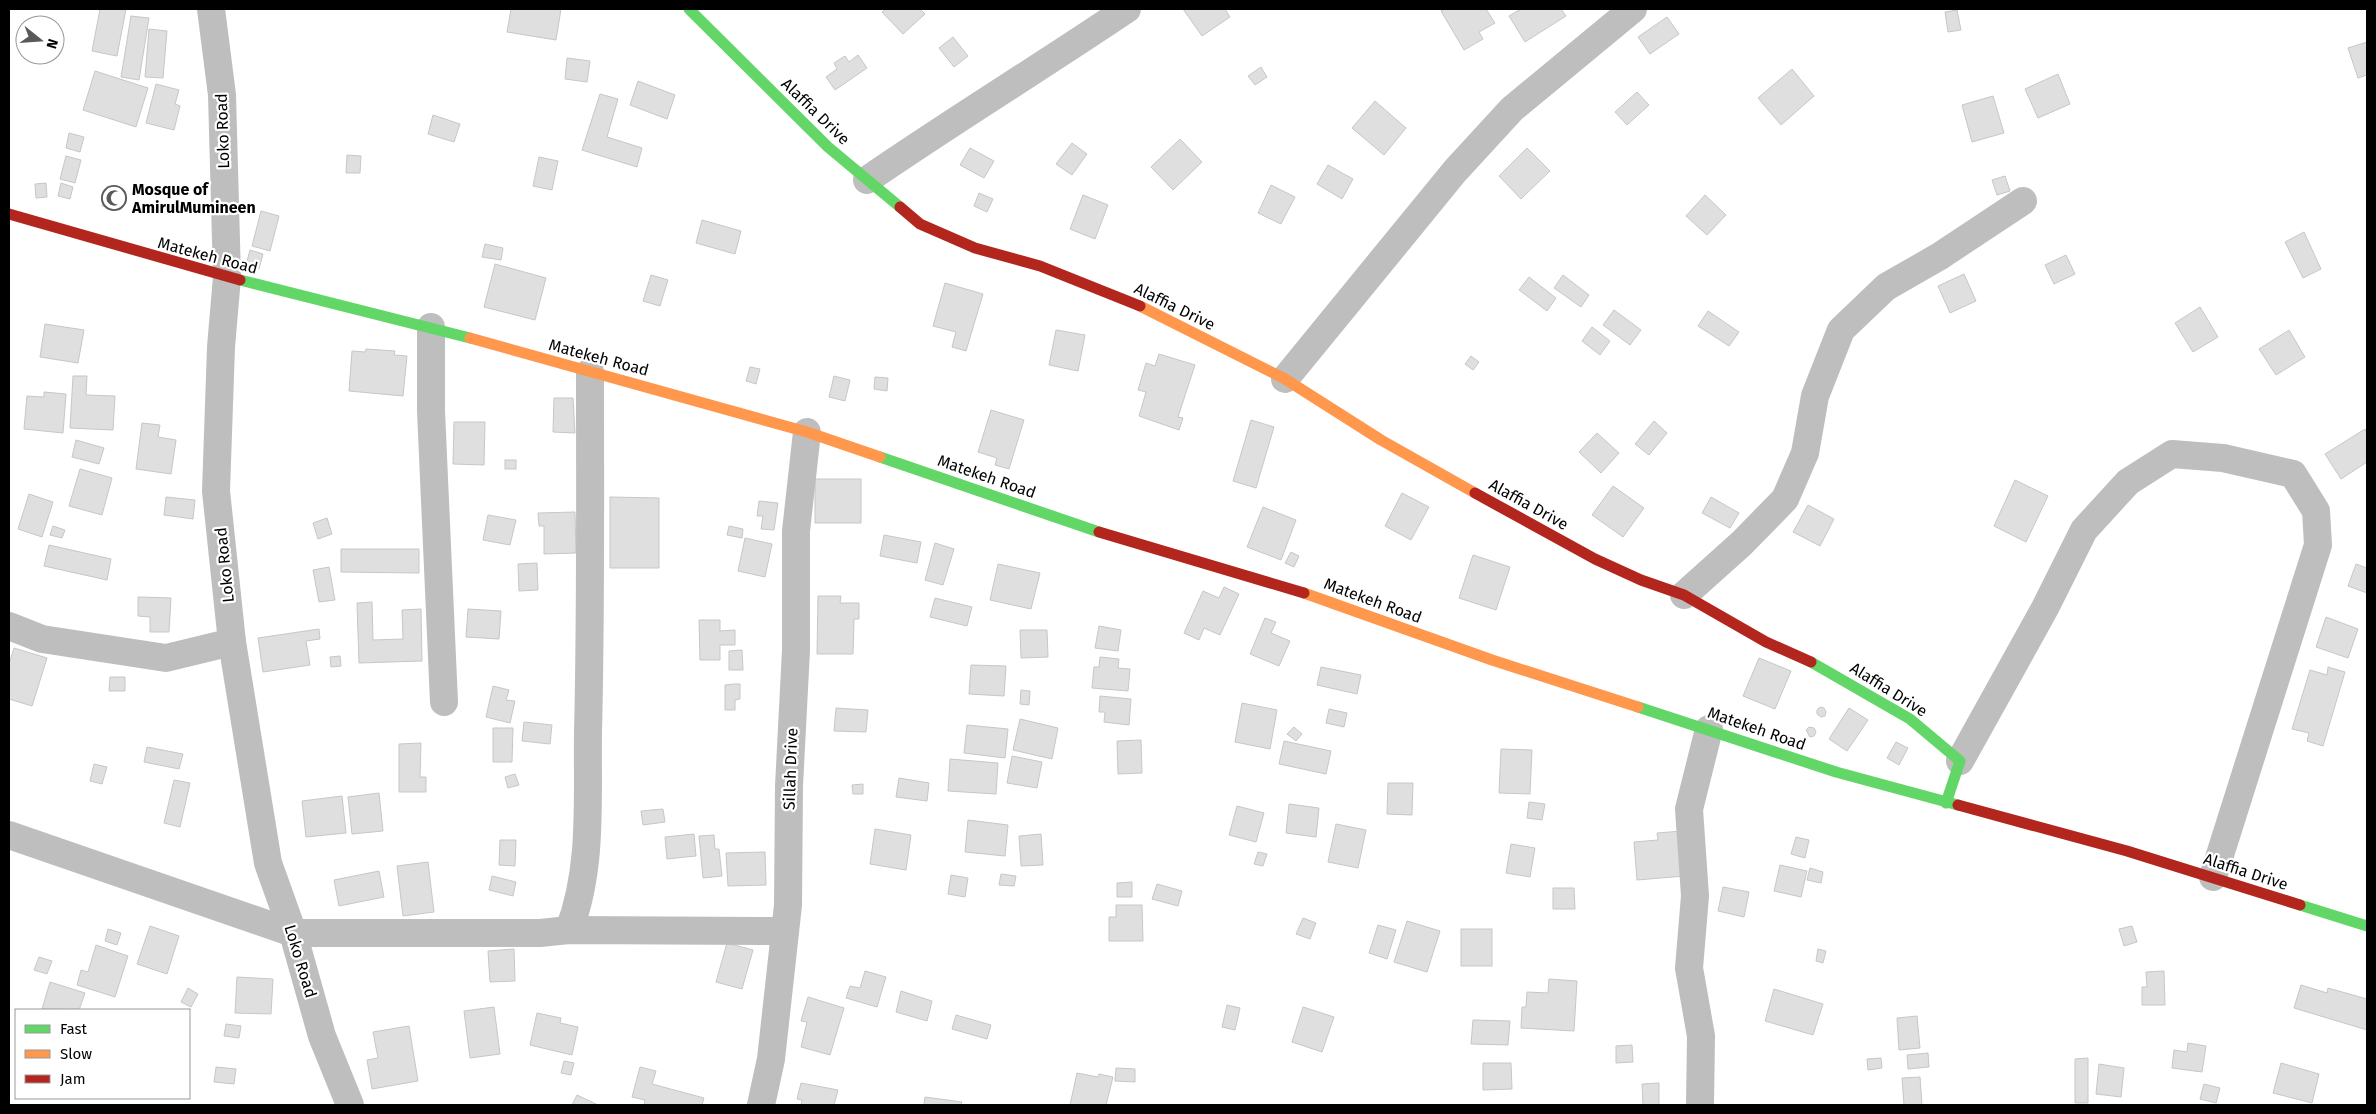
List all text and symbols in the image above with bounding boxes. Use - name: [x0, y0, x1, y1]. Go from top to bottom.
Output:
- north arrow: [15, 15, 65, 65]
- text: N: [42, 37, 61, 51]
- street label: Alaffia Drive: [778, 74, 854, 149]
- street label: Loko Road: [212, 93, 233, 169]
- place label: Mosque of AmirulMumineen: [131, 180, 256, 217]
- mosque icon: Mosque of AmirulMumineen: [101, 185, 127, 211]
- street label: Matekeh Road: [156, 233, 260, 278]
- street label: Alaffia Drive: [1131, 279, 1218, 334]
- street label: Matekeh Road: [547, 335, 651, 380]
- street label: Matekeh Road: [935, 451, 1038, 502]
- street label: Alaffia Drive: [1486, 475, 1572, 534]
- street label: Loko Road: [211, 526, 238, 603]
- street label: Matekeh Road: [1321, 574, 1424, 627]
- street label: Alaffia Drive: [1847, 658, 1931, 721]
- street label: Matekeh Road: [1705, 703, 1808, 754]
- street label: Sillah Drive: [780, 728, 801, 811]
- street label: Alaffia Drive: [2201, 849, 2290, 894]
- street label: Loko Road: [280, 922, 321, 1000]
- legend: [15, 1009, 190, 1099]
- text: Fast: [60, 1020, 87, 1038]
- text: Slow: [60, 1045, 92, 1063]
- text: Jam: [60, 1070, 86, 1088]

